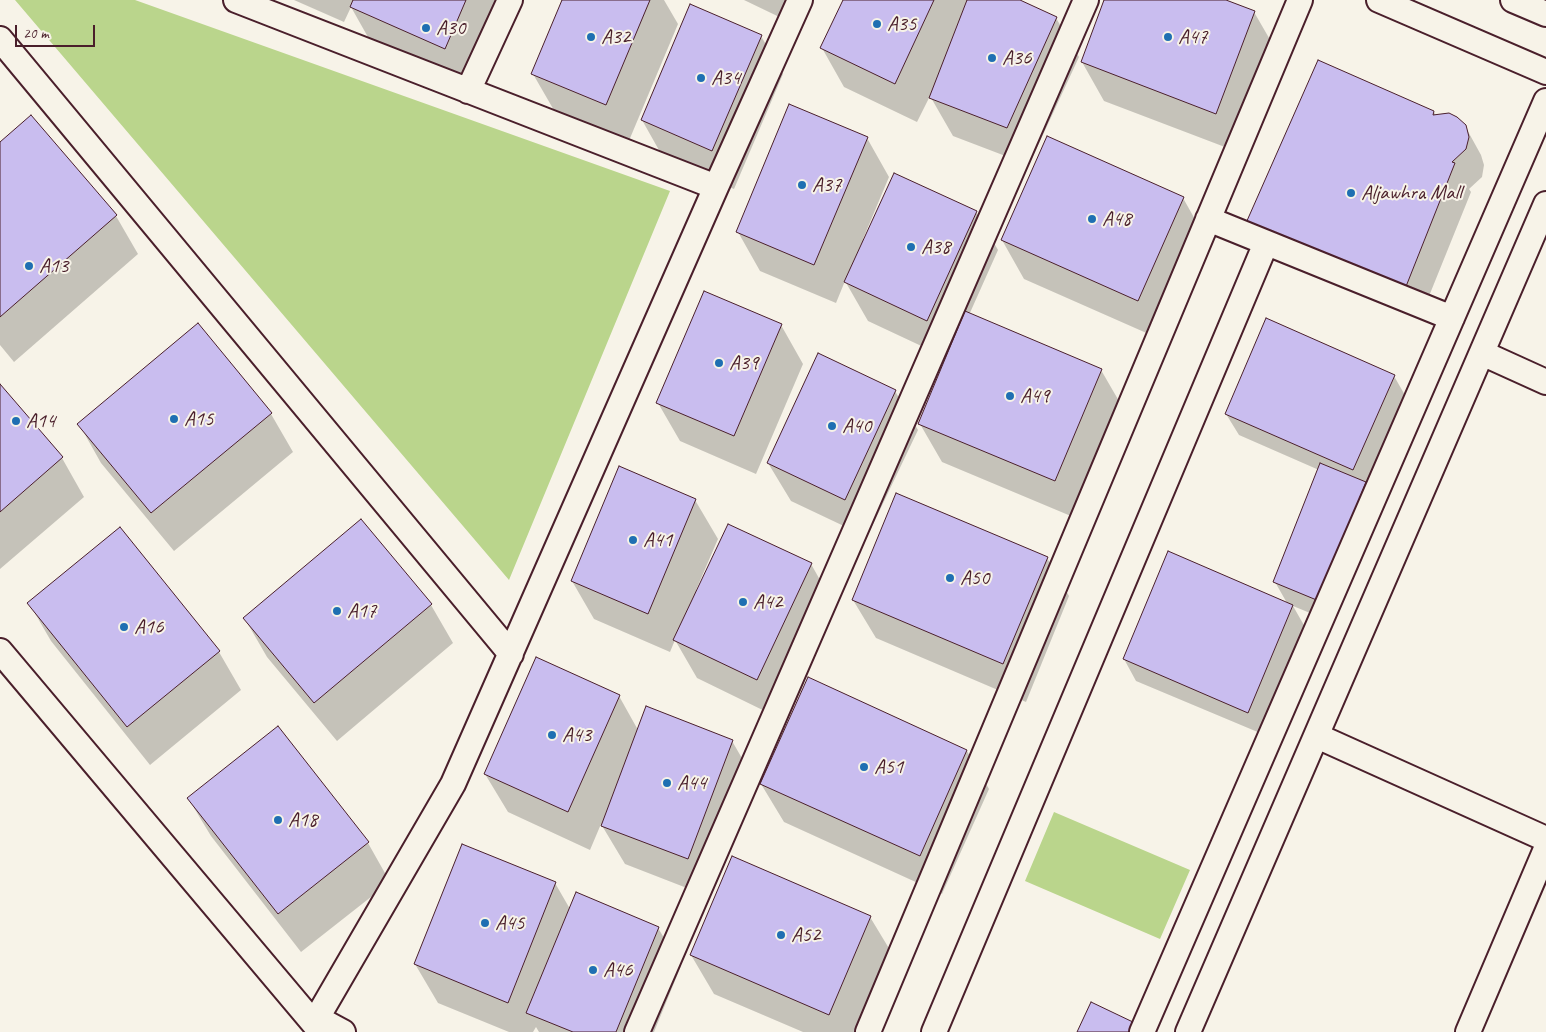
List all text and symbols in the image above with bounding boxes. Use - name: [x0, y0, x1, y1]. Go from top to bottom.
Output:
- place label: A35: [887, 11, 916, 37]
- scale bar: [18, 15, 98, 47]
- place label: A30: [436, 15, 465, 41]
- marker: A35: [871, 18, 883, 30]
- marker: A30: [420, 22, 432, 34]
- text: 20 m: [23, 24, 49, 43]
- place label: A32: [601, 24, 630, 50]
- place label: A47: [1178, 24, 1207, 50]
- marker: A32: [585, 31, 597, 43]
- marker: A47: [1162, 31, 1174, 43]
- place label: A36: [1002, 45, 1031, 71]
- marker: A36: [986, 52, 998, 64]
- place label: A34: [711, 65, 740, 91]
- marker: A34: [695, 72, 707, 84]
- place label: A37: [812, 172, 841, 198]
- marker: A37: [796, 179, 808, 191]
- place label: Aljawhra Mall: [1361, 180, 1462, 206]
- marker: Aljawhra Mall: [1345, 187, 1357, 199]
- place label: A48: [1102, 206, 1131, 232]
- marker: A48: [1086, 213, 1098, 225]
- place label: A38: [921, 234, 950, 260]
- marker: A38: [905, 241, 917, 253]
- place label: A13: [39, 253, 68, 279]
- marker: A13: [23, 260, 35, 272]
- place label: A39: [729, 350, 758, 376]
- marker: A39: [713, 357, 725, 369]
- place label: A49: [1020, 383, 1049, 409]
- marker: A49: [1004, 390, 1016, 402]
- place label: A15: [184, 406, 213, 432]
- place label: A14: [26, 408, 55, 434]
- marker: A15: [168, 413, 180, 425]
- place label: A40: [842, 413, 871, 439]
- marker: A14: [10, 415, 22, 427]
- marker: A40: [826, 420, 838, 432]
- place label: A41: [643, 527, 672, 553]
- marker: A41: [627, 534, 639, 546]
- place label: A50: [960, 565, 989, 591]
- marker: A50: [944, 572, 956, 584]
- place label: A42: [753, 589, 782, 615]
- marker: A42: [737, 596, 749, 608]
- place label: A17: [347, 598, 376, 624]
- marker: A17: [331, 605, 343, 617]
- place label: A16: [134, 614, 163, 640]
- marker: A16: [118, 621, 130, 633]
- place label: A43: [562, 722, 591, 748]
- marker: A43: [546, 729, 558, 741]
- place label: A51: [874, 754, 903, 780]
- marker: A51: [858, 761, 870, 773]
- place label: A44: [677, 770, 706, 796]
- marker: A44: [661, 777, 673, 789]
- place label: A18: [288, 807, 317, 833]
- marker: A18: [272, 814, 284, 826]
- place label: A45: [495, 910, 524, 936]
- marker: A45: [479, 917, 491, 929]
- place label: A52: [791, 922, 820, 948]
- marker: A52: [775, 929, 787, 941]
- place label: A46: [603, 957, 632, 983]
- marker: A46: [587, 964, 599, 976]

